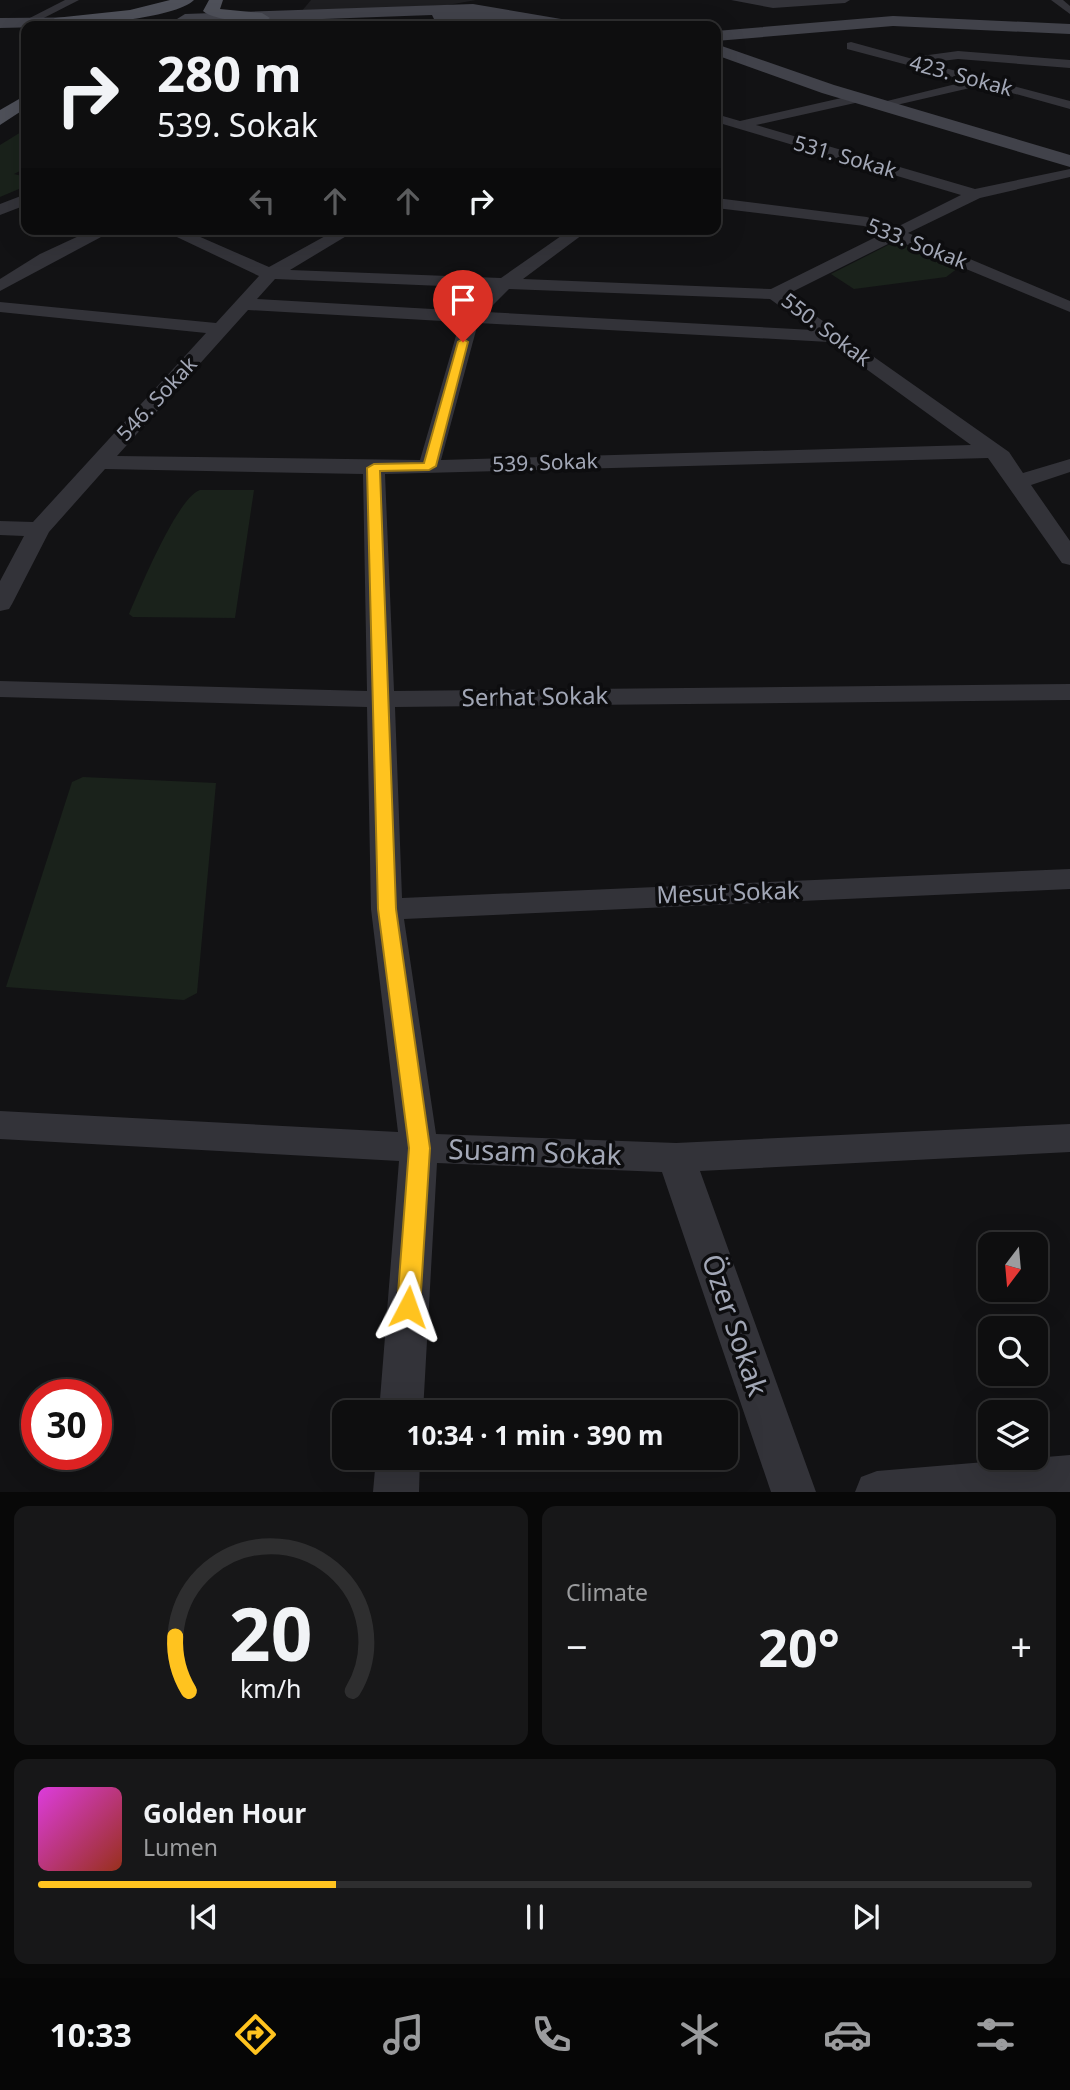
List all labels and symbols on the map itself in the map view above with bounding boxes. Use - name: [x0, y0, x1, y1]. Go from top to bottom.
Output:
- street label: 423. Sokak: [907, 48, 1017, 102]
- street label: 531. Sokak: [791, 128, 901, 184]
- street label: 533. Sokak: [863, 211, 972, 275]
- pin: [433, 270, 493, 342]
- street label: 550. Sokak: [776, 286, 878, 373]
- street label: 546. Sokak: [110, 350, 203, 446]
- street label: 539. Sokak: [492, 446, 599, 478]
- street label: Serhat Sokak: [461, 678, 609, 713]
- street label: Mesut Sokak: [656, 873, 800, 910]
- street label: Susam Sokak: [448, 1129, 622, 1173]
- north arrow: [978, 1232, 1048, 1302]
- street label: Özer Sokak: [694, 1249, 778, 1401]
- position arrow: [371, 1270, 445, 1344]
- speed limit sign: 30: [21, 1379, 112, 1470]

